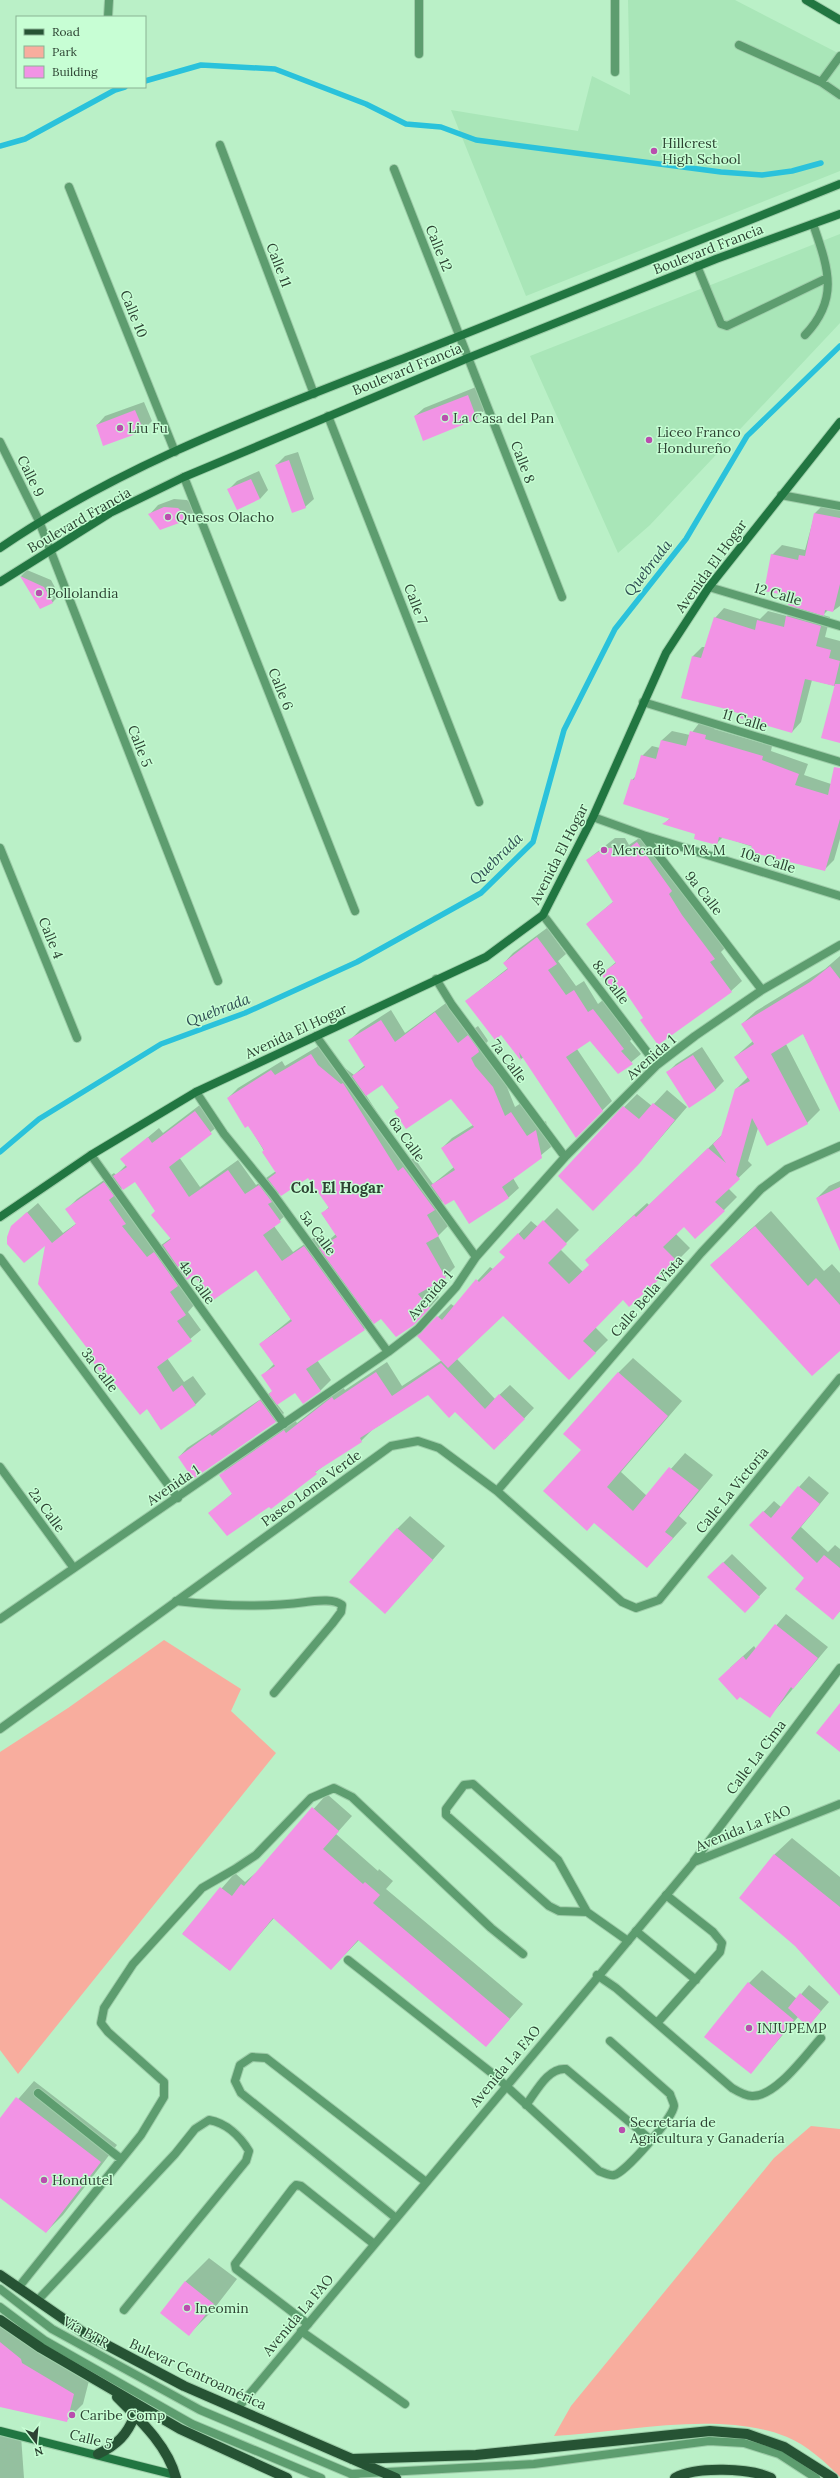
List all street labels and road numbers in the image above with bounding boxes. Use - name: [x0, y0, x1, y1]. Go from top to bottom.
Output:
- street label: Boulevard Francia: [650, 220, 766, 278]
- street label: Calle 12: [422, 222, 456, 274]
- street label: Calle 11: [262, 240, 296, 290]
- street label: Calle 10: [116, 288, 152, 340]
- street label: Boulevard Francia: [350, 339, 464, 399]
- street label: Calle 8: [507, 438, 539, 486]
- street label: Calle 9: [13, 452, 49, 500]
- street label: Boulevard Francia: [24, 483, 134, 557]
- street label: Avenida El Hogar: [671, 516, 751, 617]
- street label: 12 Calle: [752, 579, 804, 609]
- street label: Calle 7: [400, 581, 432, 627]
- street label: Calle 6: [264, 665, 298, 713]
- street label: 11 Calle: [720, 705, 770, 735]
- street label: Calle 5: [124, 722, 156, 770]
- street label: Avenida El Hogar: [525, 801, 592, 908]
- street label: 10a Calle: [738, 843, 798, 877]
- street label: 9a Calle: [681, 867, 727, 919]
- street label: Calle 4: [35, 914, 68, 962]
- street label: 8a Calle: [588, 956, 634, 1008]
- street label: Avenida El Hogar: [241, 999, 350, 1063]
- street label: Avenida 1: [622, 1031, 680, 1084]
- street label: 7a Calle: [487, 1036, 531, 1087]
- street label: 6a Calle: [385, 1113, 430, 1165]
- street label: 5a Calle: [296, 1207, 340, 1259]
- street label: Calle Bella Vista: [607, 1251, 687, 1341]
- street label: 4a Calle: [175, 1256, 219, 1308]
- street label: Avenida 1: [403, 1266, 456, 1324]
- street label: 3a Calle: [77, 1344, 123, 1396]
- street label: Calle La Victoria: [692, 1443, 772, 1537]
- street label: Paseo Loma Verde: [257, 1445, 365, 1530]
- street label: Avenida 1: [142, 1461, 203, 1510]
- street label: 2a Calle: [25, 1484, 69, 1536]
- street label: Calle La Cima: [722, 1716, 790, 1798]
- street label: Avenida La FAO: [692, 1801, 793, 1856]
- street label: Avenida La FAO: [465, 2022, 544, 2111]
- street label: Avenida La FAO: [258, 2271, 337, 2360]
- street label: Vía BTR: [59, 2311, 112, 2352]
- street label: Bulevar Centroamérica: [126, 2334, 270, 2414]
- street label: Calle 5: [68, 2425, 114, 2453]

